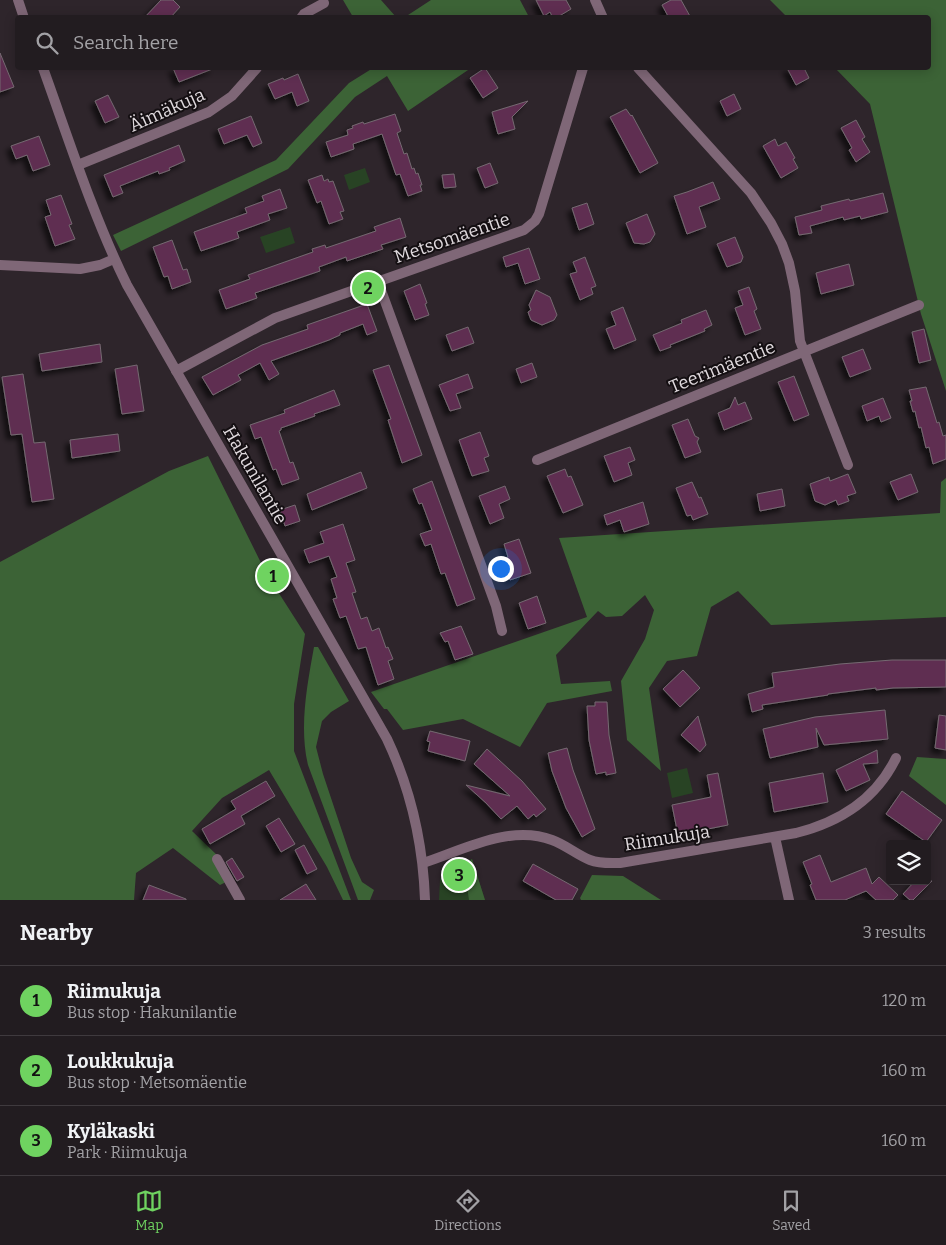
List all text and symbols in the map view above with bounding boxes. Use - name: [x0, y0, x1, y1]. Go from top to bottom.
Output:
- search box: [15, 15, 931, 70]
- icon: search: [33, 29, 61, 57]
- text: Search here: [73, 31, 178, 54]
- street label: Äimäkuja: [126, 83, 208, 136]
- street label: Metsomäentie: [391, 208, 513, 268]
- pin: 2: [352, 269, 384, 307]
- street label: Teerimäentie: [666, 336, 778, 398]
- street label: Hakunilantie: [218, 422, 292, 528]
- your location: [488, 556, 514, 582]
- pin: 1: [257, 557, 289, 595]
- street label: Riimukuja: [623, 820, 712, 856]
- map controls: [886, 840, 931, 885]
- button: layers: [886, 840, 931, 885]
- pin: 3: [443, 856, 475, 894]
- text: Nearby: [20, 920, 93, 946]
- text: 3 results: [863, 923, 926, 942]
- text: Riimukuja: [67, 980, 161, 1003]
- text: 1: [33, 991, 39, 1010]
- text: 120 m: [882, 991, 926, 1010]
- text: Bus stop · Hakunilantie: [67, 1003, 237, 1022]
- text: Loukkukuja: [67, 1050, 174, 1073]
- text: 2: [31, 1061, 41, 1080]
- text: 160 m: [881, 1061, 926, 1080]
- text: Bus stop · Metsomäentie: [67, 1073, 247, 1092]
- text: Kyläkaski: [67, 1120, 155, 1143]
- text: 3: [31, 1131, 41, 1150]
- text: 160 m: [881, 1131, 926, 1150]
- text: Park · Riimukuja: [67, 1143, 187, 1162]
- tab: Map: [135, 1187, 164, 1234]
- tab: Directions: [434, 1187, 502, 1234]
- tab: Saved: [772, 1187, 811, 1234]

